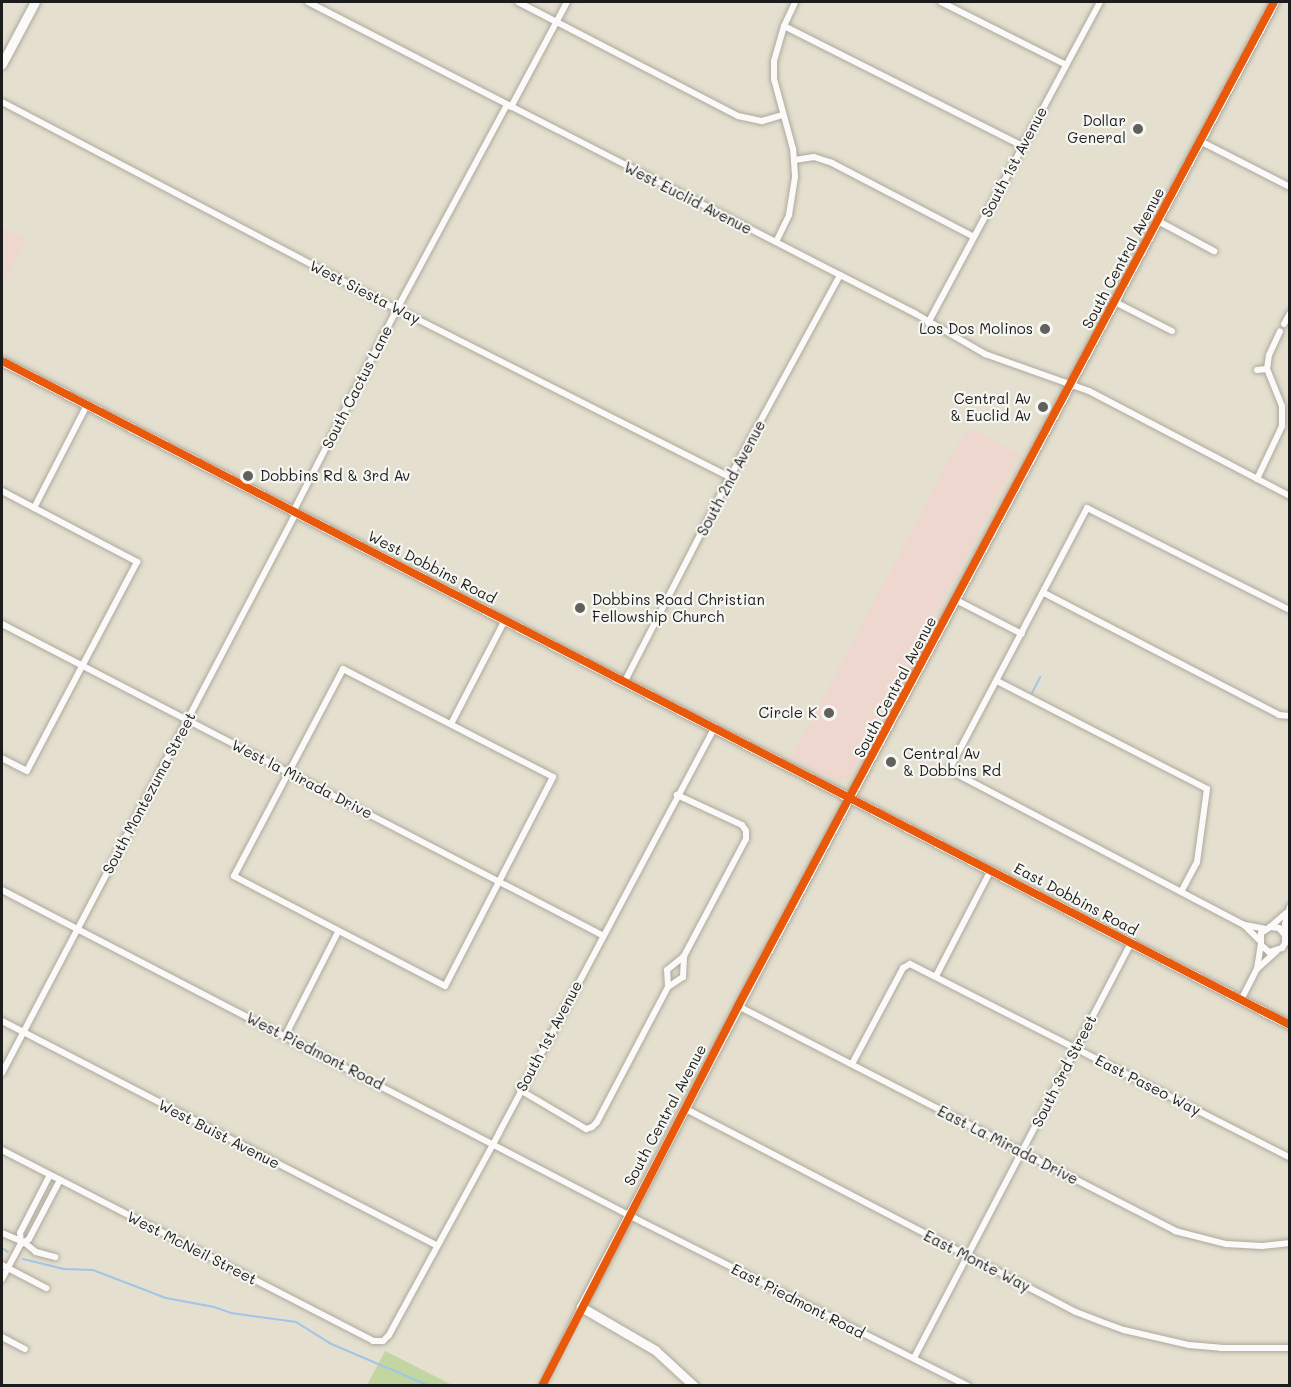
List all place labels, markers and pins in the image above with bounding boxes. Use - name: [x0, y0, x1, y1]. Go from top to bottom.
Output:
- place label: Dollar General: [1067, 111, 1126, 146]
- marker: Dollar General: [1131, 122, 1145, 136]
- place label: Los Dos Molinos: [919, 320, 1033, 338]
- marker: Los Dos Molinos: [1038, 322, 1052, 336]
- place label: Central Av & Euclid Av: [950, 389, 1031, 424]
- marker: Central Av & Euclid Av: [1036, 400, 1050, 414]
- place label: Dobbins Rd & 3rd Av: [260, 467, 410, 485]
- marker: Dobbins Rd & 3rd Av: [241, 469, 255, 483]
- place label: Dobbins Road Christian Fellowship Church: [592, 590, 765, 625]
- marker: Dobbins Road Christian Fellowship Church: [573, 601, 587, 615]
- place label: Circle K: [758, 704, 817, 722]
- marker: Circle K: [822, 706, 836, 720]
- place label: Central Av & Dobbins Rd: [903, 744, 1001, 779]
- marker: Central Av & Dobbins Rd: [884, 755, 898, 769]

